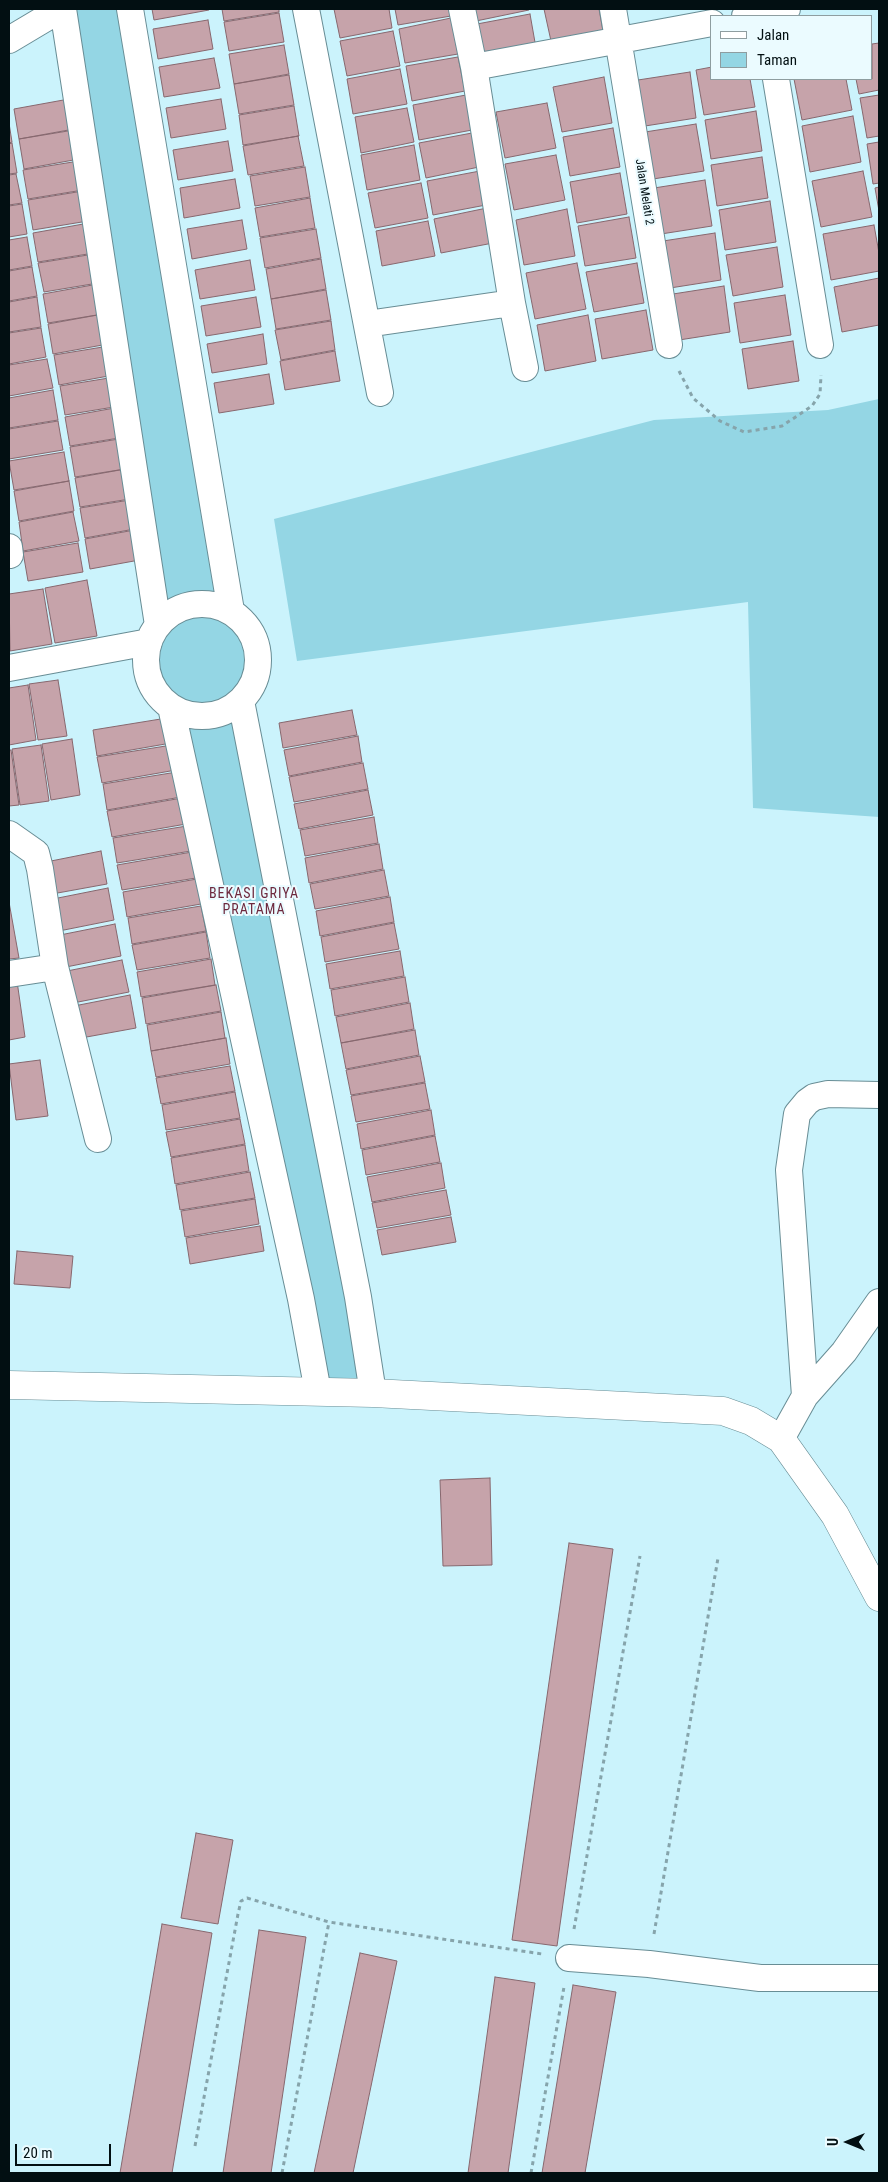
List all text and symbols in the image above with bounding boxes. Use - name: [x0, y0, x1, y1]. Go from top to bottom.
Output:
- legend: [710, 15, 873, 80]
- text: Jalan: [757, 26, 789, 44]
- text: Taman: [757, 51, 797, 69]
- street label: Jalan Melati 2: [632, 158, 656, 226]
- district label: BEKASI GRIYA PRATAMA: [207, 886, 301, 919]
- north arrow: [823, 2117, 873, 2167]
- scale bar: [18, 2134, 114, 2166]
- text: U: [825, 2138, 841, 2146]
- text: 20 m: [23, 2144, 53, 2162]

